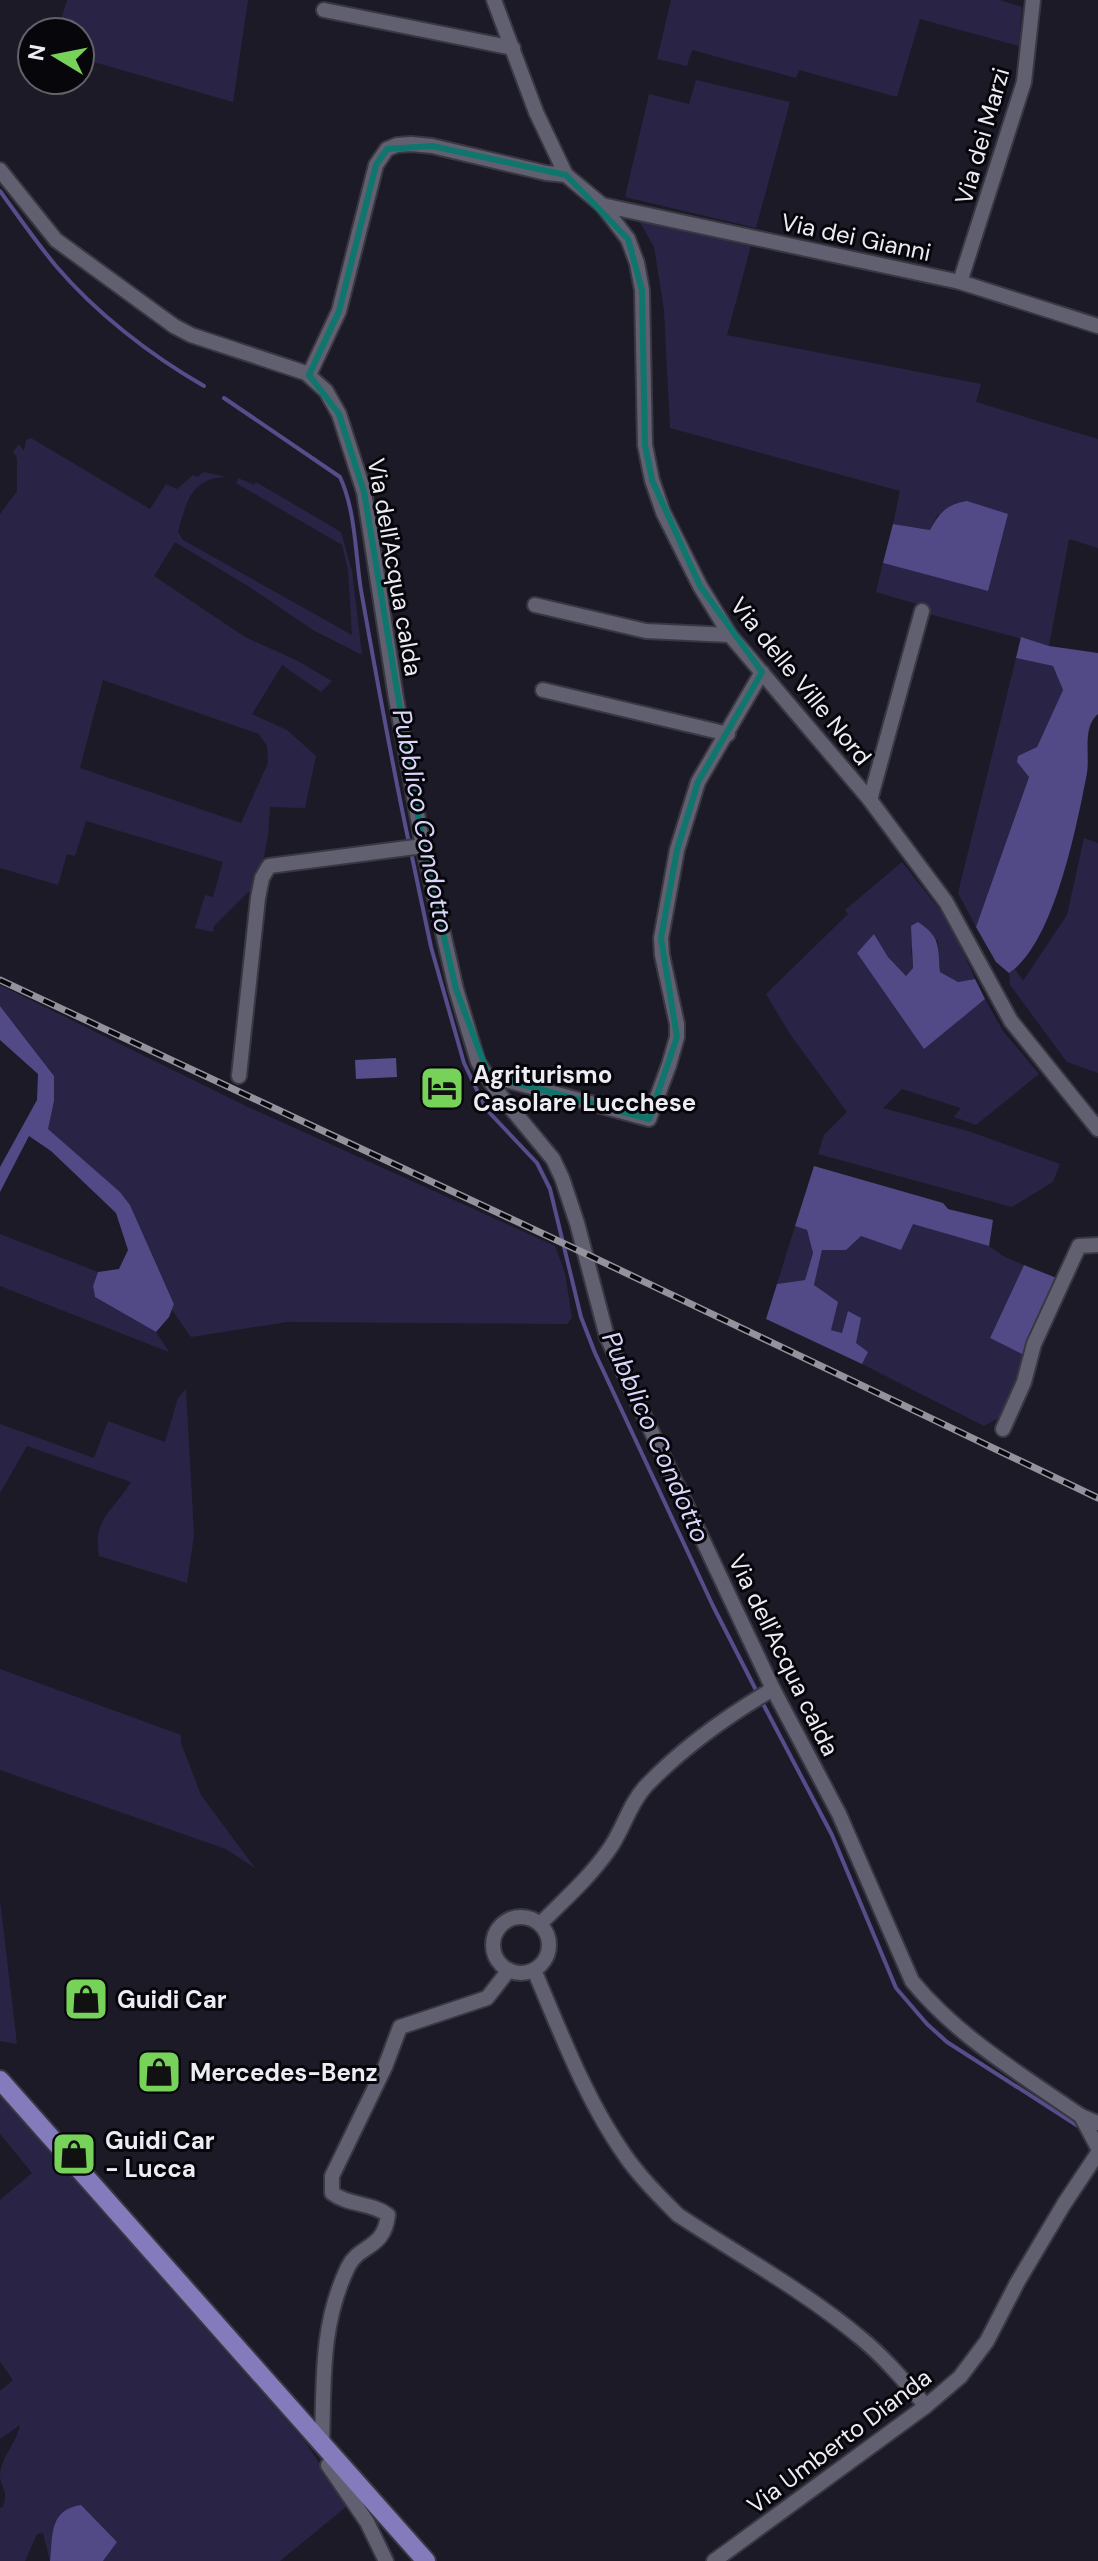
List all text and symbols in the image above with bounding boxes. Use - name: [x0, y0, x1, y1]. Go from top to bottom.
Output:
- north arrow: [16, 16, 96, 96]
- text: N: [21, 42, 52, 63]
- street label: Via dei Marzi: [948, 64, 1016, 208]
- street label: Via dei Gianni: [778, 206, 934, 268]
- street label: Via dell'Acqua calda: [361, 456, 429, 678]
- street label: Via delle Ville Nord: [724, 591, 878, 771]
- water label: Pubblico Condotto: [385, 706, 461, 936]
- place label: Agriturismo Casolare Lucchese: [473, 1059, 696, 1118]
- hotel icon: Agriturismo Casolare Lucchese: [418, 1064, 466, 1112]
- water label: Pubblico Condotto: [594, 1326, 718, 1548]
- street label: Via dell'Acqua calda: [722, 1549, 846, 1761]
- shop icon: Guidi Car: [62, 1975, 110, 2023]
- place label: Guidi Car: [117, 1984, 227, 2015]
- shop icon: Mercedes-Benz: [135, 2048, 183, 2096]
- place label: Mercedes-Benz: [190, 2057, 377, 2088]
- place label: Guidi Car - Lucca: [105, 2125, 215, 2184]
- shop icon: Guidi Car - Lucca: [50, 2130, 98, 2178]
- street label: Via Umberto Dianda: [741, 2362, 937, 2520]

